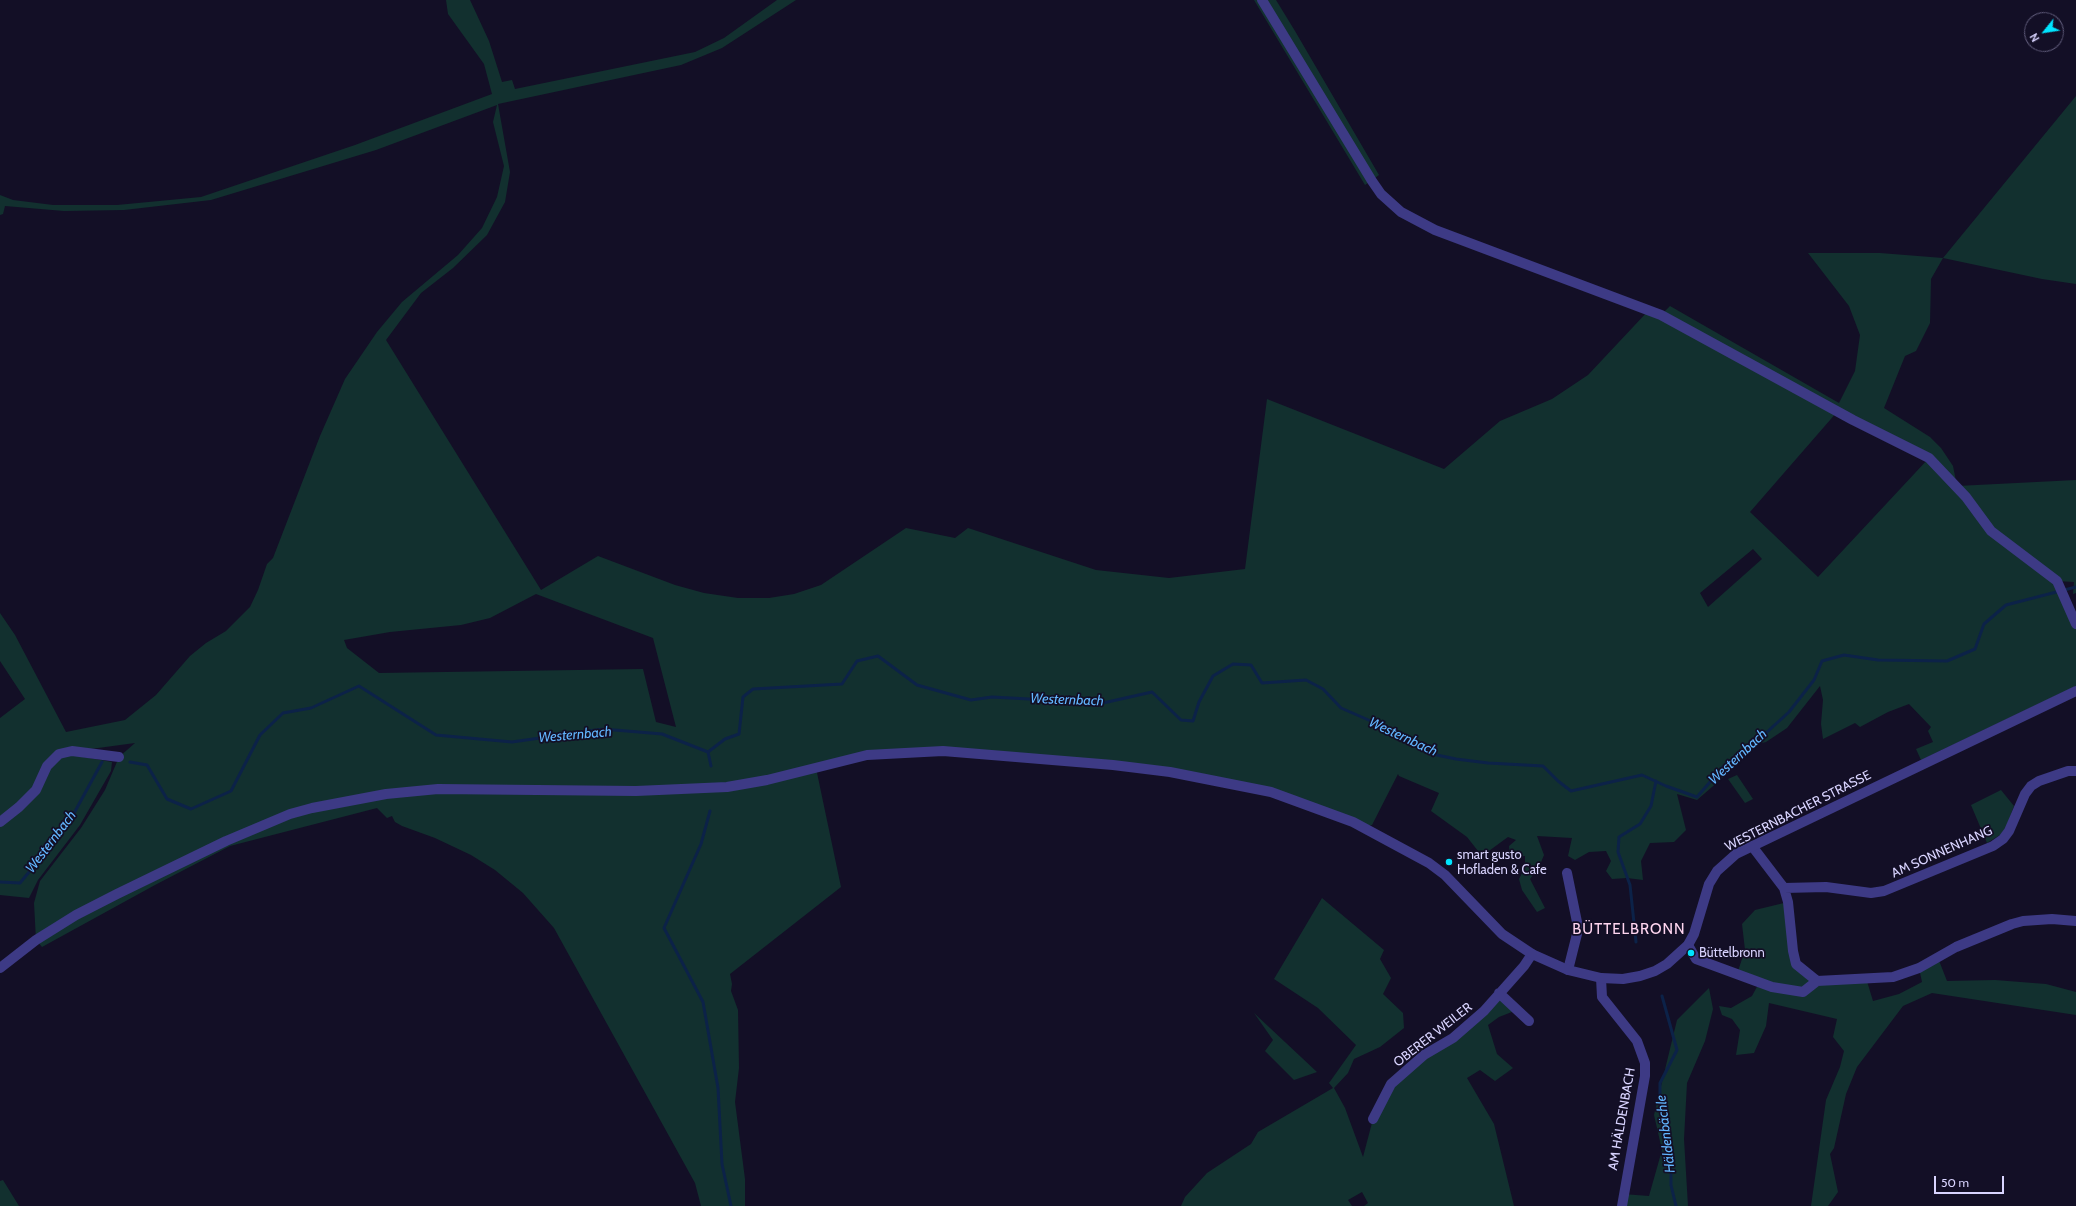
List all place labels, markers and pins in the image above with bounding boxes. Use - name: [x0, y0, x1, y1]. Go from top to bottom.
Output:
- place label: smart gusto Hofladen & Cafe: [1457, 847, 1547, 878]
- marker: smart gusto Hofladen & Cafe: [1444, 857, 1454, 867]
- place label: Büttelbronn: [1699, 945, 1765, 961]
- marker: Büttelbronn: [1686, 948, 1696, 958]

